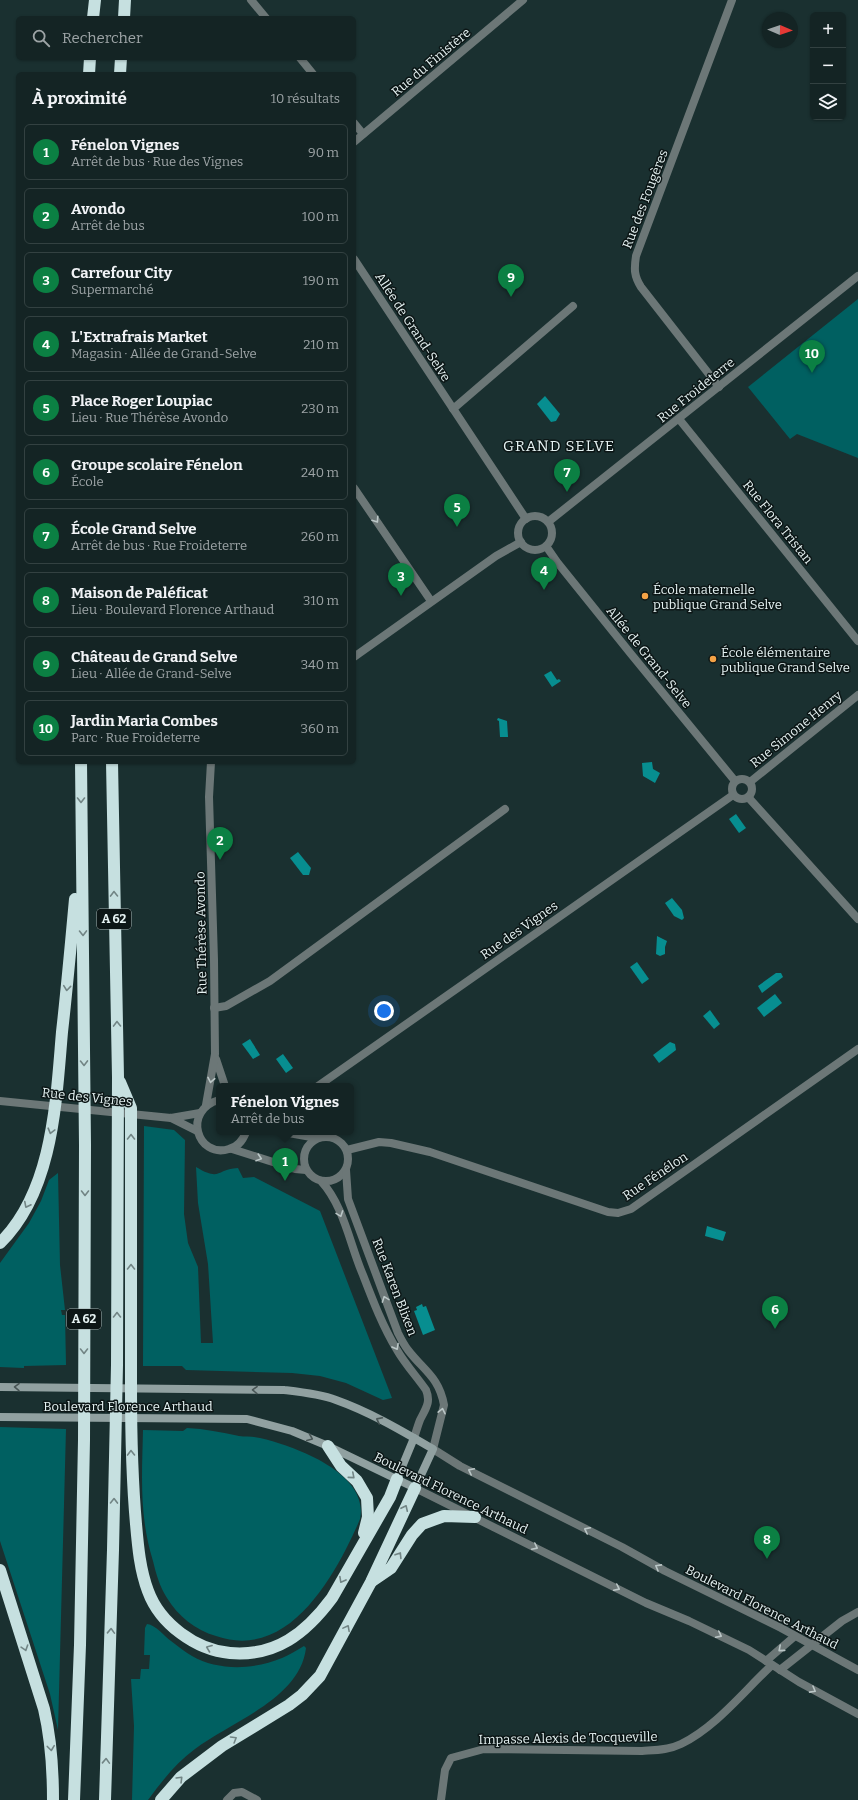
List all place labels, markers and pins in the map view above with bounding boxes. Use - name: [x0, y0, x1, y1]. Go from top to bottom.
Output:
- pin: 9: [498, 264, 524, 297]
- pin: 10: [799, 340, 825, 373]
- pin: 7: [554, 459, 580, 492]
- pin: 5: [444, 494, 470, 527]
- pin: 4: [531, 557, 557, 590]
- pin: 3: [388, 563, 414, 596]
- place label: École maternelle publique Grand Selve: [653, 582, 782, 612]
- marker: École maternelle publique Grand Selve: [640, 591, 650, 601]
- place label: École élémentaire publique Grand Selve: [721, 645, 850, 675]
- marker: École élémentaire publique Grand Selve: [708, 654, 718, 664]
- pin: 2: [207, 827, 233, 860]
- pin: 1: [272, 1148, 298, 1181]
- pin: 6: [762, 1296, 788, 1329]
- pin: 8: [754, 1526, 780, 1559]

